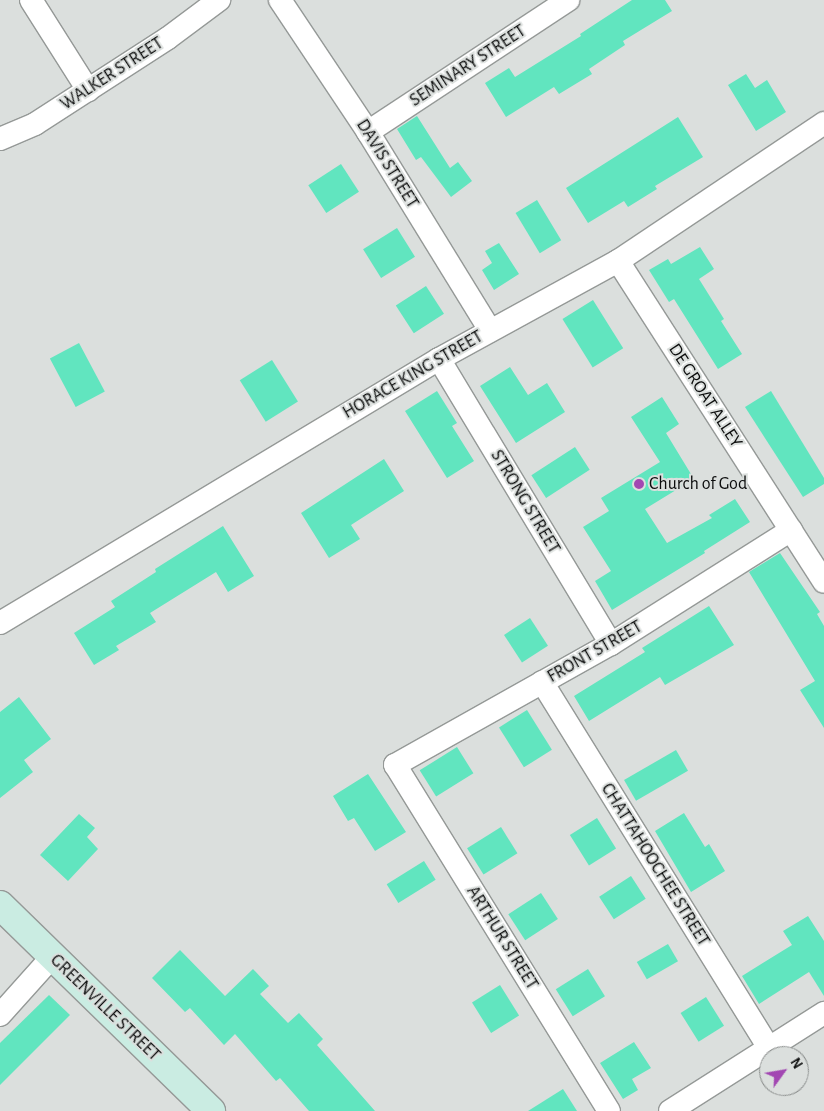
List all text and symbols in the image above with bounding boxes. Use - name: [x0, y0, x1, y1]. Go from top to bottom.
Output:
- street label: SEMINARY STREET: [406, 20, 530, 112]
- street label: WALKER STREET: [57, 33, 167, 115]
- street label: DAVIS STREET: [351, 115, 423, 213]
- street label: HORACE KING STREET: [339, 326, 487, 424]
- street label: DE GROAT ALLEY: [663, 340, 747, 452]
- street label: STRONG STREET: [486, 446, 564, 558]
- place label: Church of God: [649, 473, 747, 495]
- marker: Church of God: [633, 478, 645, 490]
- street label: FRONT STREET: [544, 616, 646, 688]
- street label: CHATTAHOOCHEE STREET: [596, 779, 714, 951]
- street label: ARTHUR STREET: [462, 882, 542, 994]
- street label: GREENVILLE STREET: [45, 950, 165, 1066]
- north arrow: [759, 1046, 809, 1096]
- text: N: [787, 1056, 804, 1071]

